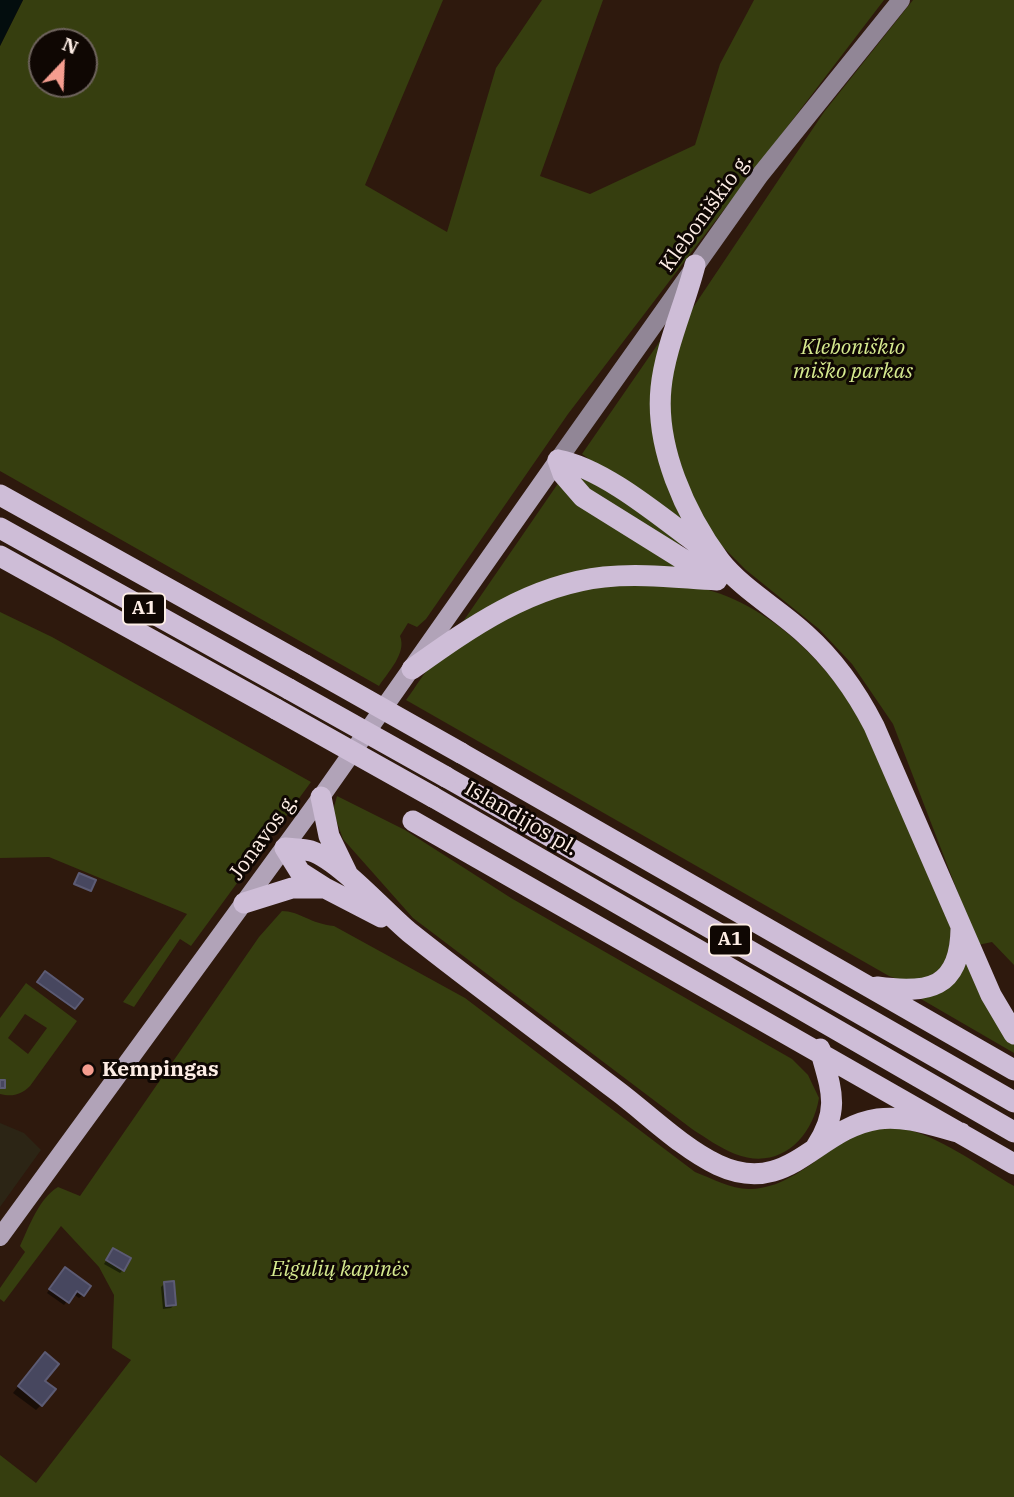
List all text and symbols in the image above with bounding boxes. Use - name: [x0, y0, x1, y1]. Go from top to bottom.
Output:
- north arrow: [28, 28, 98, 98]
- text: N: [59, 32, 82, 59]
- street label: Kleboniškio g.: [655, 149, 757, 277]
- park label: Kleboniškio miško parkas: [793, 335, 913, 385]
- road number: A1: [123, 594, 165, 624]
- street label: Islandijos pl.: [460, 776, 582, 862]
- street label: Jonavos g.: [224, 789, 304, 885]
- road number: A1: [709, 924, 751, 956]
- place label: Kempingas: [102, 1057, 219, 1083]
- marker: Kempingas: [80, 1062, 96, 1078]
- park label: Eigulių kapinės: [271, 1257, 409, 1283]

